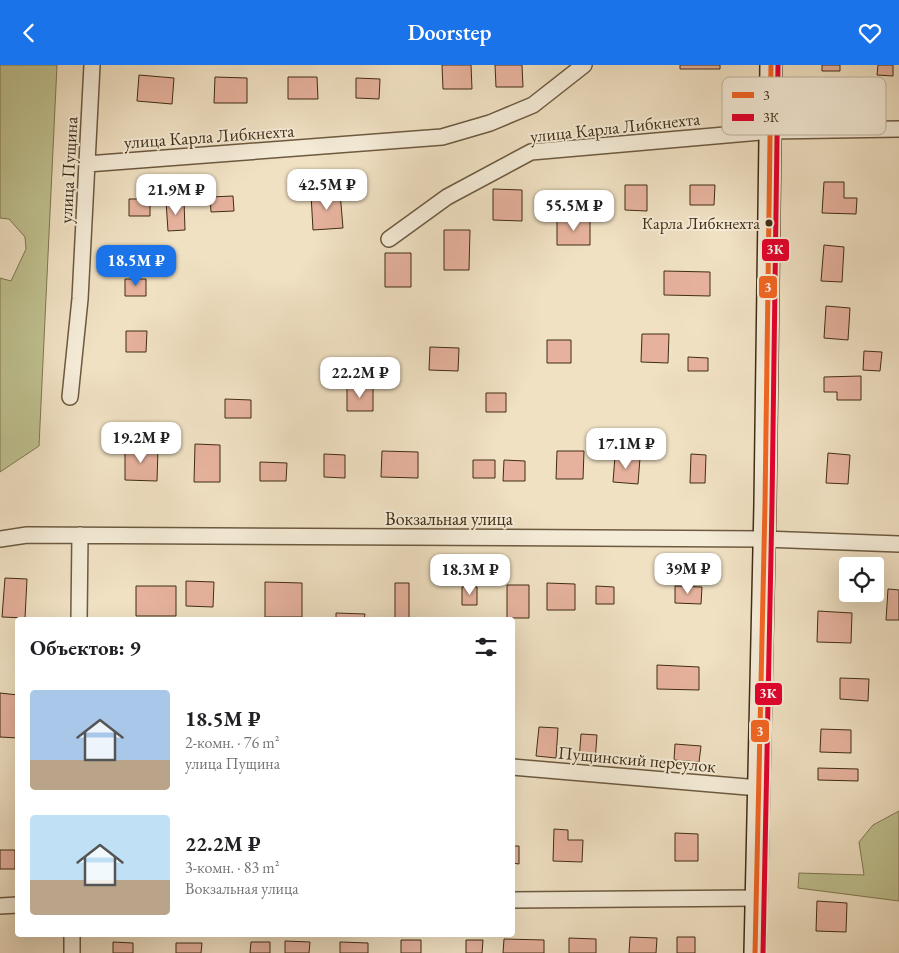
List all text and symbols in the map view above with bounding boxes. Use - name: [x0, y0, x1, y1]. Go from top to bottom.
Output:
- text: Doorstep: [408, 18, 491, 47]
- icon: back: [15, 19, 43, 47]
- icon: heart: [856, 19, 884, 47]
- legend: [722, 77, 886, 135]
- text: 3: [763, 86, 770, 104]
- street label: улица Карла Либкнехта: [529, 107, 702, 147]
- text: 3К: [763, 108, 780, 126]
- street label: улица Пущина: [54, 115, 82, 224]
- street label: улица Карла Либкнехта: [123, 119, 296, 153]
- pin: 42.5M ₽: [281, 169, 373, 211]
- pin: 21.9M ₽: [130, 173, 222, 216]
- text: 42.5M ₽: [298, 174, 356, 195]
- text: 21.9M ₽: [147, 179, 205, 200]
- pin: 55.5M ₽: [528, 189, 620, 232]
- text: 55.5M ₽: [545, 195, 603, 216]
- place label: Карла Либкнехта: [642, 212, 760, 234]
- marker: Карла Либкнехта: [764, 218, 774, 228]
- line badge: 3К: [761, 238, 790, 262]
- text: 3К: [766, 240, 785, 258]
- pin: 18.5M ₽: [90, 245, 182, 287]
- text: 18.5M ₽: [107, 250, 165, 271]
- line badge: 3: [758, 275, 778, 299]
- text: 3: [764, 278, 772, 296]
- pin: 22.2M ₽: [314, 357, 406, 399]
- text: 22.2M ₽: [331, 362, 389, 383]
- pin: 19.2M ₽: [95, 421, 187, 464]
- text: 19.2M ₽: [112, 427, 170, 448]
- pin: 17.1M ₽: [580, 427, 672, 470]
- text: 17.1M ₽: [597, 433, 655, 454]
- street label: Вокзальная улица: [385, 507, 514, 530]
- pin: 18.3M ₽: [424, 553, 516, 596]
- pin: 39M ₽: [653, 553, 723, 595]
- map controls: [839, 557, 884, 602]
- button: locate: [839, 557, 884, 602]
- text: 39M ₽: [665, 558, 711, 579]
- text: 18.3M ₽: [441, 559, 499, 580]
- icon: filters: [472, 633, 500, 661]
- text: Объектов: 9: [30, 634, 141, 661]
- line badge: 3К: [754, 682, 783, 706]
- text: 3К: [759, 684, 778, 702]
- text: 18.5M ₽: [185, 705, 261, 732]
- icon: home: [70, 710, 130, 770]
- line badge: 3: [750, 719, 770, 743]
- text: 3: [756, 722, 764, 740]
- text: 2-комн. · 76 m²: [185, 732, 280, 753]
- street label: Пущинский переулок: [557, 741, 717, 777]
- text: улица Пущина: [185, 753, 280, 774]
- text: 22.2M ₽: [185, 830, 261, 857]
- icon: home: [70, 835, 130, 895]
- text: 3-комн. · 83 m²: [185, 857, 280, 878]
- text: Вокзальная улица: [185, 878, 299, 899]

